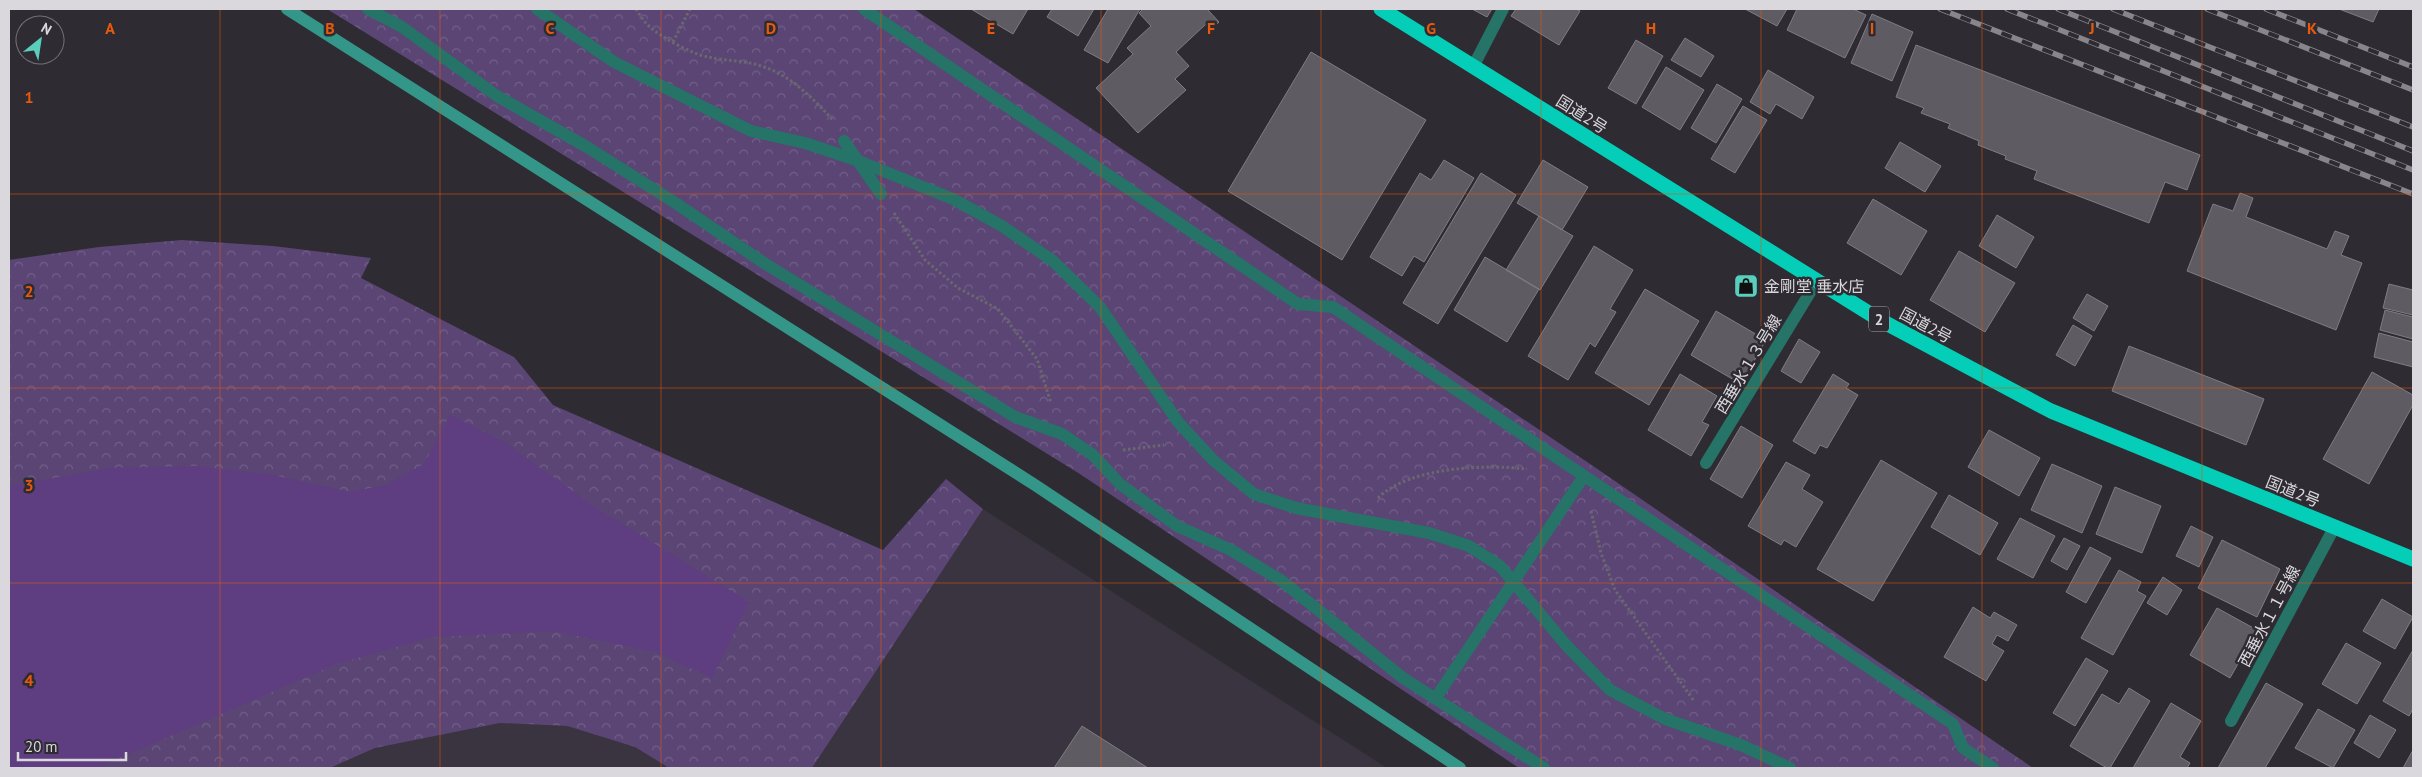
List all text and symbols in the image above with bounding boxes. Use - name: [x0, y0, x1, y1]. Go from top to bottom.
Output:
- north arrow: [15, 15, 65, 65]
- text: A: [105, 18, 115, 38]
- text: B: [325, 18, 335, 38]
- text: C: [546, 18, 555, 38]
- text: D: [766, 18, 776, 38]
- text: E: [987, 18, 995, 38]
- text: F: [1207, 18, 1215, 38]
- text: G: [1426, 18, 1436, 38]
- text: H: [1646, 18, 1656, 38]
- text: I: [1870, 18, 1874, 38]
- text: J: [2088, 18, 2095, 38]
- text: K: [2307, 18, 2317, 38]
- text: N: [38, 19, 55, 39]
- text: 1: [24, 87, 34, 107]
- street label: 国道2号: [1553, 90, 1611, 138]
- shop icon: 金剛堂 垂水店: [1733, 273, 1759, 299]
- place label: 金剛堂 垂水店: [1764, 276, 1864, 296]
- text: 2: [24, 281, 34, 301]
- street label: 国道2号: [1896, 303, 1956, 347]
- road number: 2: [1869, 306, 1889, 332]
- street label: 西垂水１３号線: [1711, 311, 1785, 417]
- street label: 国道2号: [2263, 471, 2323, 511]
- text: 3: [24, 475, 34, 495]
- street label: 西垂水１１号線: [2234, 562, 2304, 670]
- text: 4: [24, 670, 34, 690]
- scale bar: [18, 730, 125, 762]
- text: 20 m: [25, 737, 58, 756]

